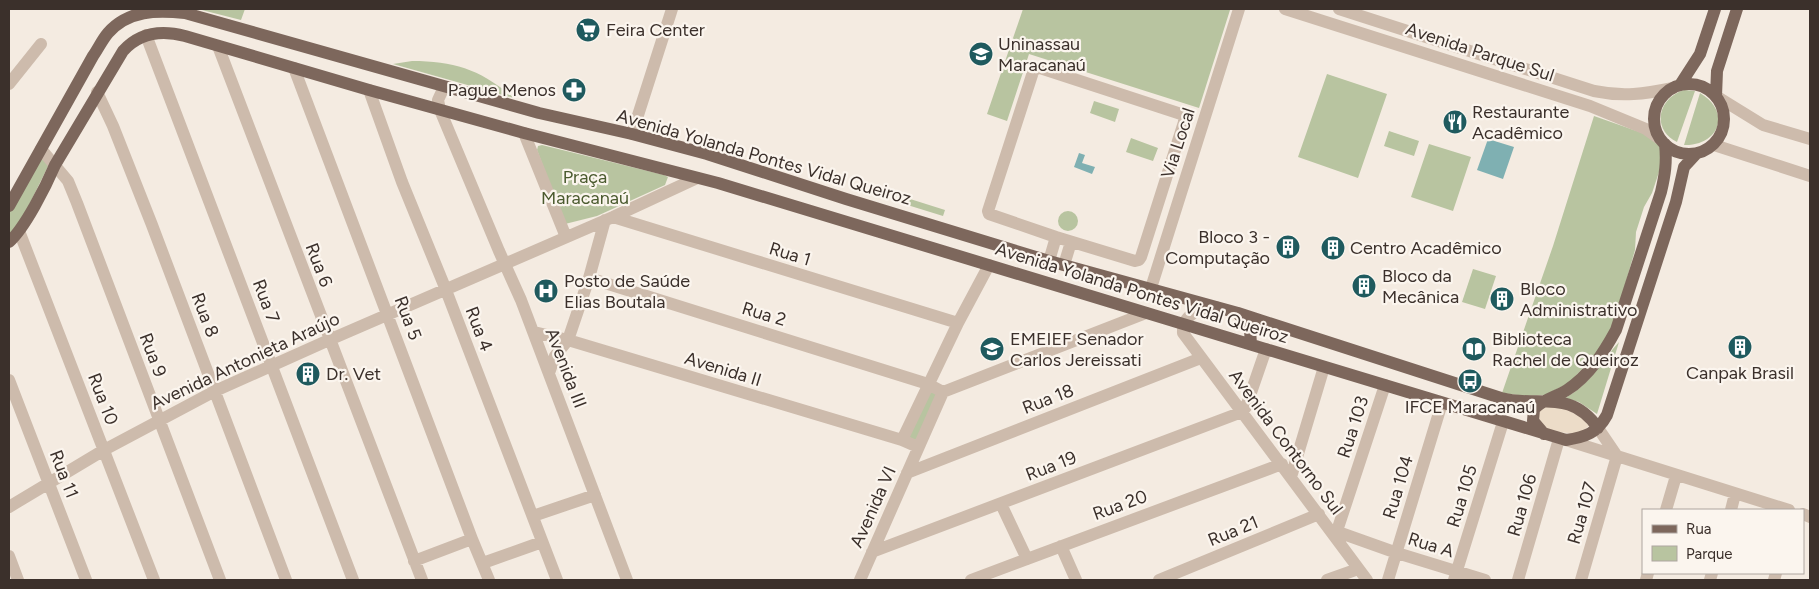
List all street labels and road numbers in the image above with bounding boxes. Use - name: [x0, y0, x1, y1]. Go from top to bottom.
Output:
- street label: Avenida Parque Sul: [1403, 18, 1557, 86]
- street label: Avenida Yolanda Pontes Vidal Queiroz: [614, 104, 914, 210]
- street label: Via Local: [1156, 105, 1200, 181]
- street label: Rua 1: [767, 237, 813, 271]
- street label: Avenida Yolanda Pontes Vidal Queiroz: [993, 238, 1291, 348]
- street label: Rua 6: [301, 240, 337, 290]
- street label: Rua 7: [248, 276, 284, 326]
- street label: Rua 8: [186, 290, 224, 340]
- street label: Rua 5: [390, 293, 426, 343]
- street label: Rua 2: [739, 297, 789, 331]
- street label: Rua 4: [460, 304, 498, 354]
- street label: Avenida Antonieta Araújo: [147, 308, 343, 414]
- street label: Avenida III: [541, 325, 591, 411]
- street label: Rua 9: [135, 330, 171, 380]
- street label: Avenida II: [682, 347, 764, 391]
- street label: Avenida Contorno Sul: [1224, 365, 1348, 519]
- street label: Rua 10: [83, 370, 123, 428]
- street label: Rua 18: [1019, 379, 1077, 419]
- street label: Rua 103: [1333, 393, 1373, 461]
- street label: Rua 19: [1023, 446, 1079, 486]
- street label: Rua 11: [45, 447, 83, 501]
- street label: Rua 104: [1378, 453, 1418, 521]
- street label: Rua 105: [1442, 462, 1482, 530]
- street label: Avenida VI: [845, 463, 901, 551]
- street label: Rua 106: [1503, 471, 1541, 539]
- street label: Rua 107: [1563, 479, 1601, 547]
- street label: Rua 20: [1090, 485, 1150, 525]
- street label: Rua 21: [1205, 511, 1261, 551]
- street label: Rua A: [1405, 528, 1457, 562]

